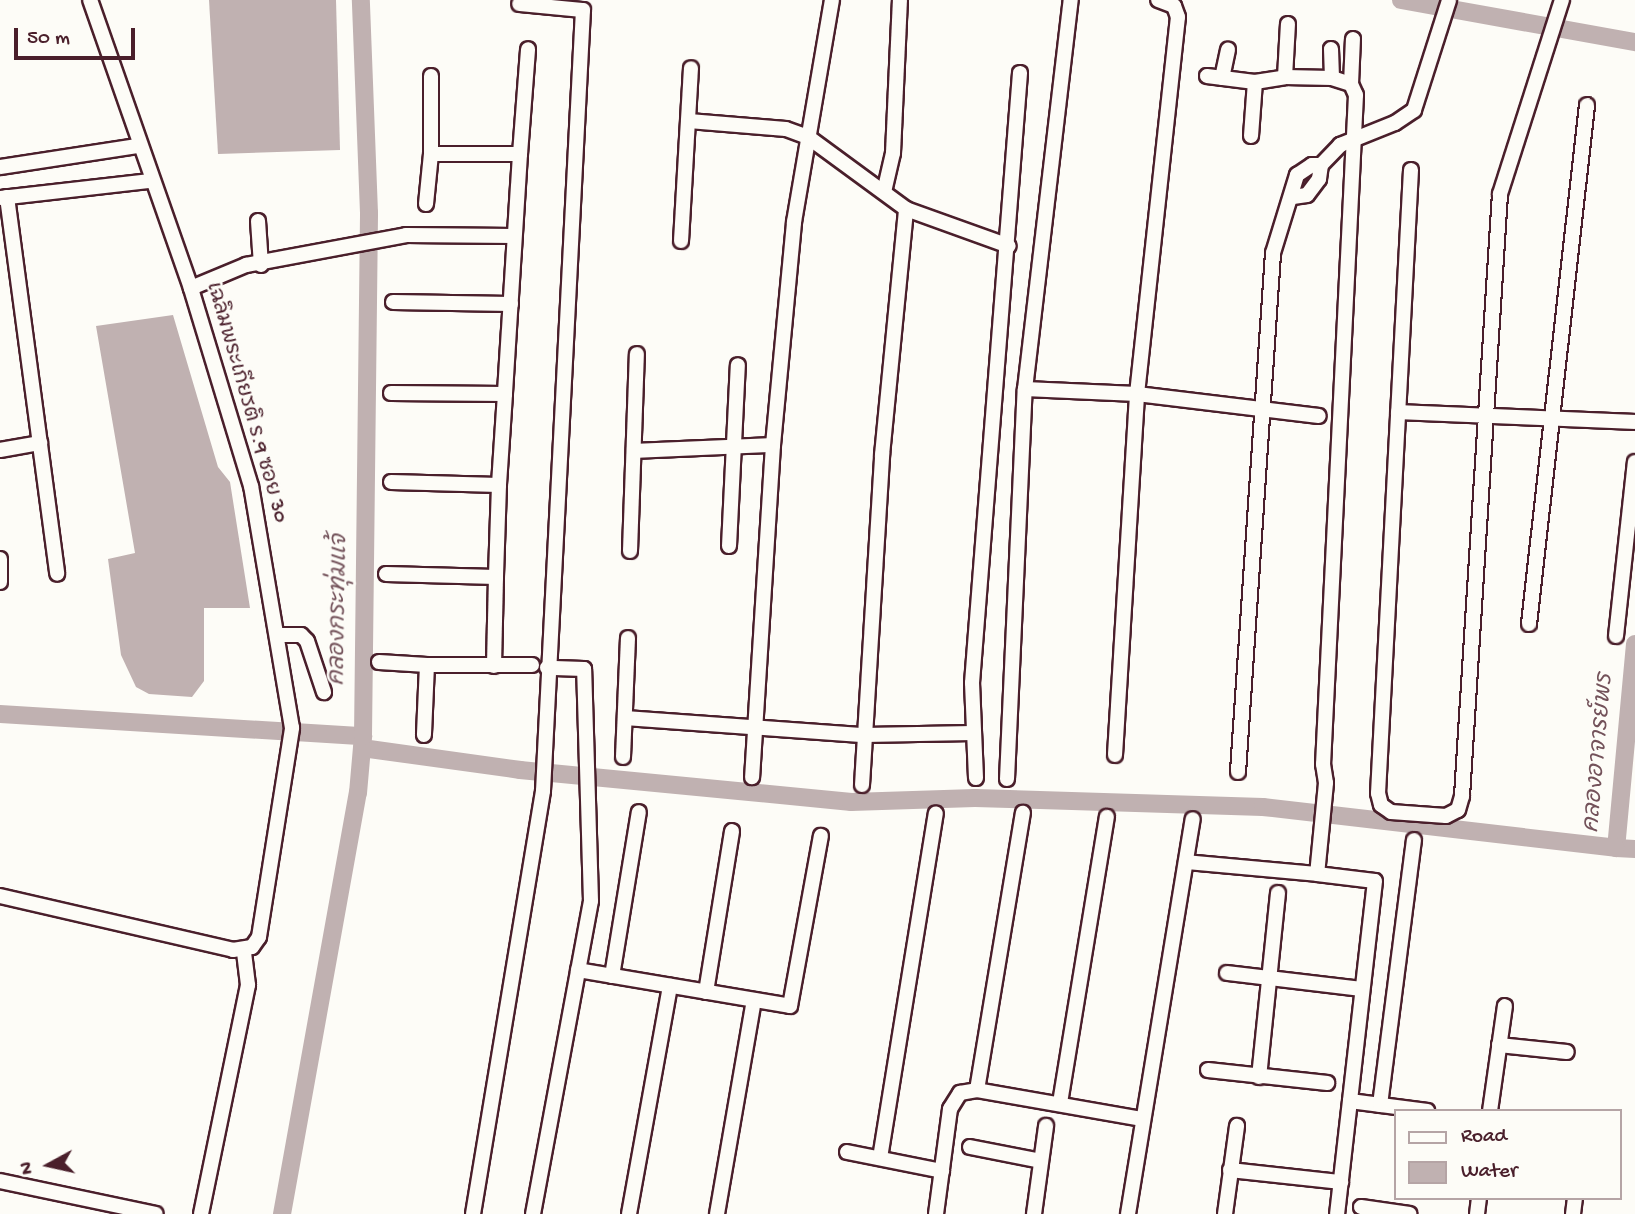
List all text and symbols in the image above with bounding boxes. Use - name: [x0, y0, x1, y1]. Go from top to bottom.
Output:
- scale bar: [18, 14, 138, 58]
- text: 50 m: [27, 27, 70, 52]
- street label: เฉลิมพระเกียรติ ร.9 ซอย 30: [199, 280, 291, 526]
- water label: คลองกระทุ่มแจ้: [325, 534, 355, 686]
- water label: คลองอาจารย์พร: [1579, 672, 1621, 834]
- legend: [1394, 1109, 1621, 1200]
- text: Road: [1461, 1125, 1507, 1150]
- north arrow: [14, 1130, 84, 1200]
- text: N: [15, 1160, 40, 1176]
- text: Water: [1461, 1160, 1517, 1185]

